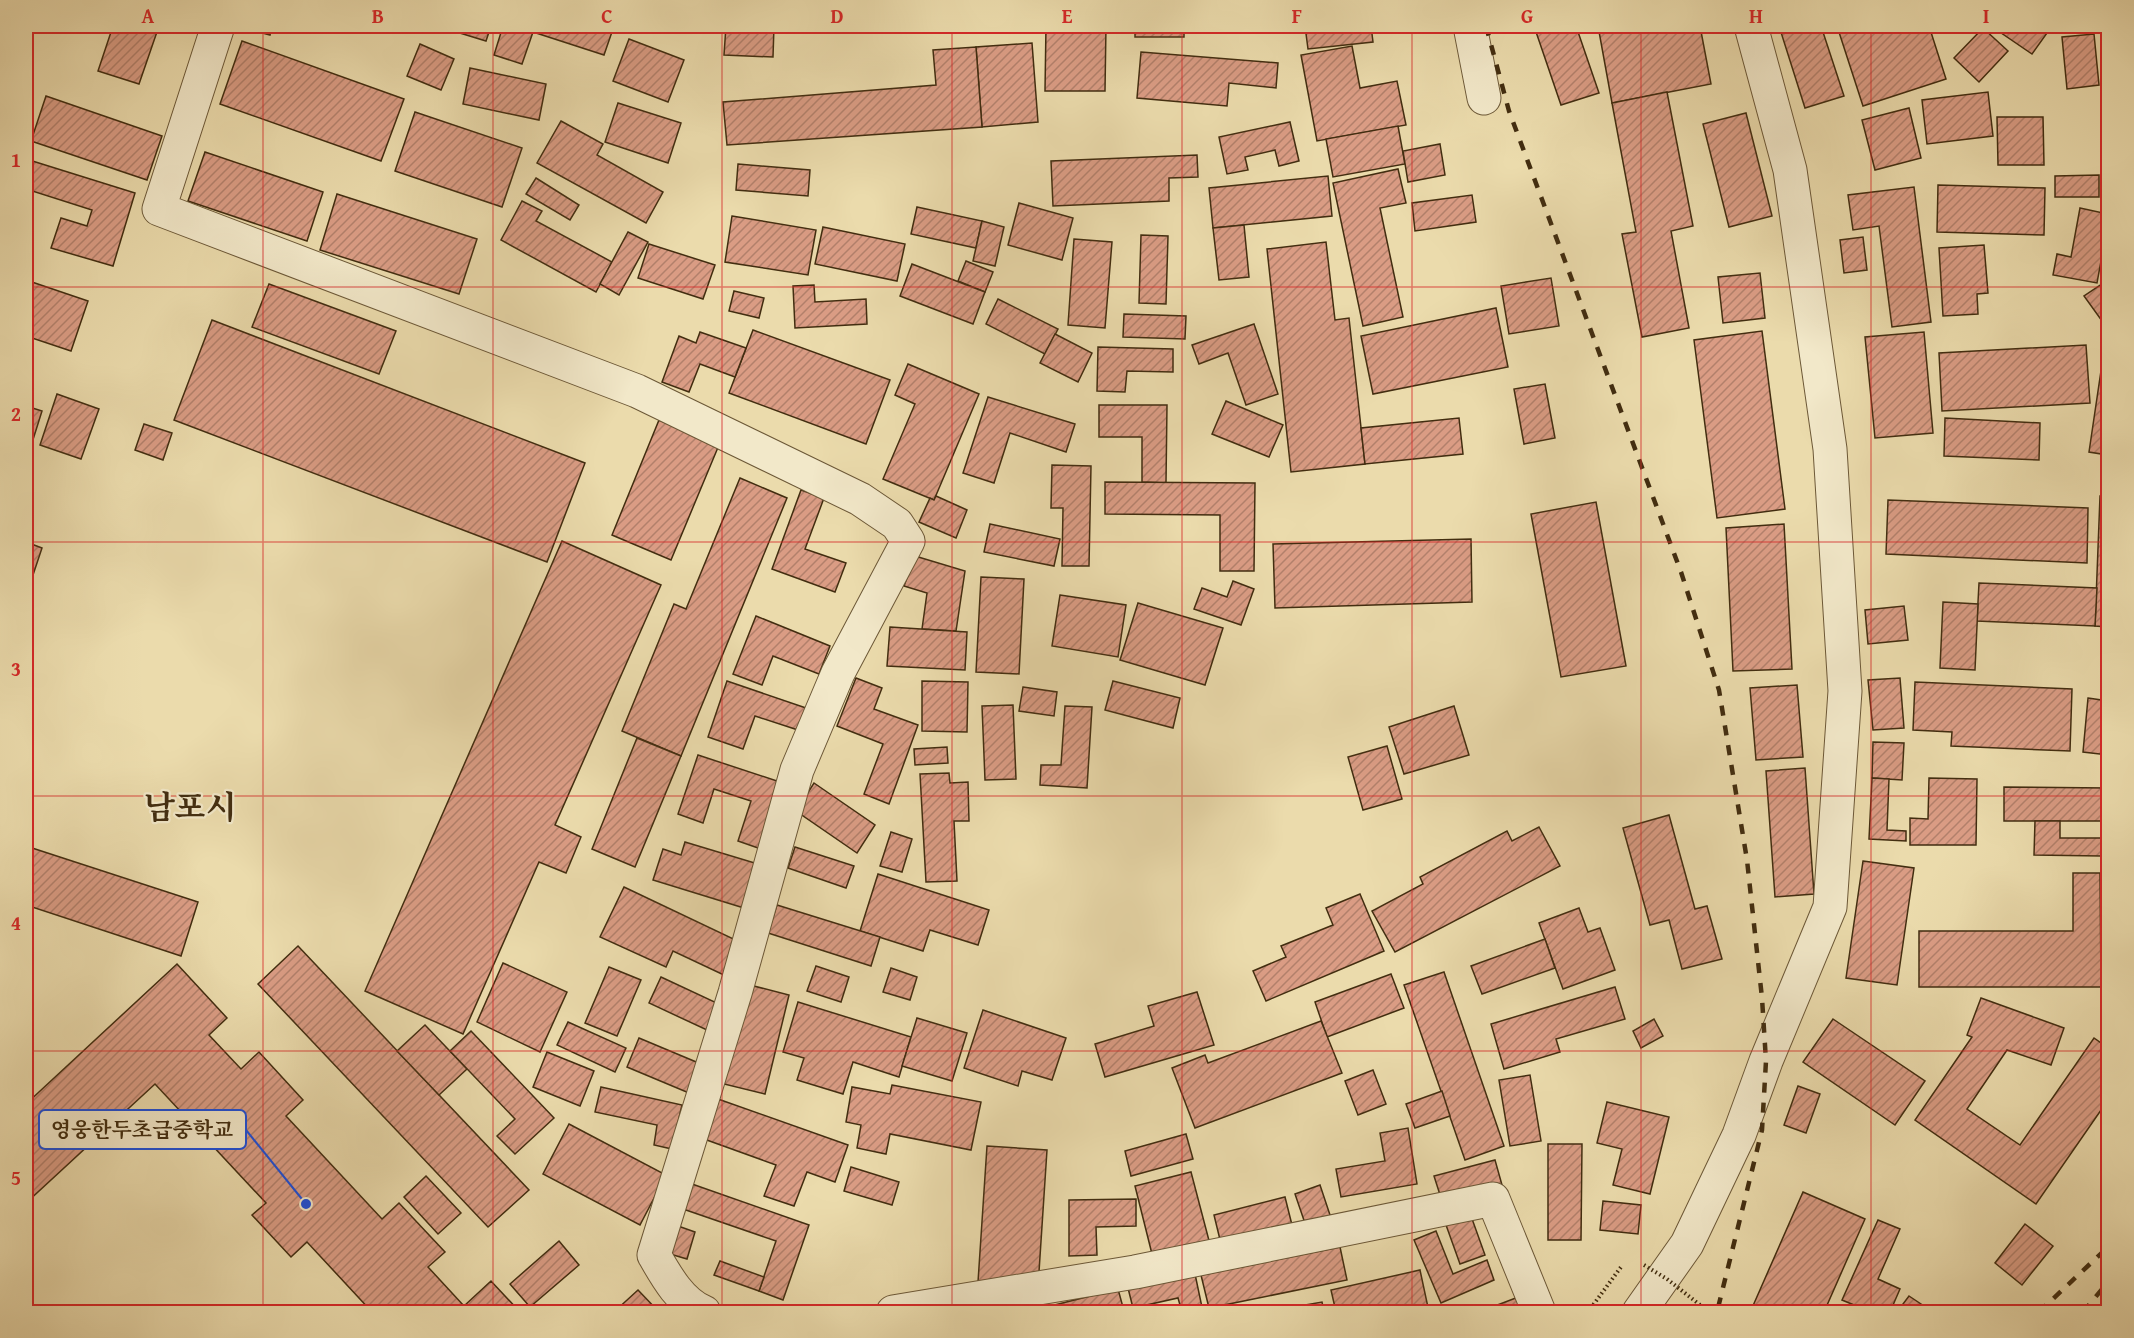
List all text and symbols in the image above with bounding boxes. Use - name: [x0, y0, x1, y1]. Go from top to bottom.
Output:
- text: A: [142, 1, 155, 30]
- text: B: [372, 1, 384, 30]
- text: C: [601, 1, 613, 30]
- text: D: [830, 1, 844, 30]
- text: E: [1062, 1, 1073, 30]
- text: F: [1292, 1, 1302, 30]
- text: G: [1521, 1, 1533, 30]
- text: H: [1749, 1, 1763, 30]
- text: I: [1983, 1, 1989, 30]
- text: 1: [11, 145, 21, 174]
- text: 2: [11, 399, 21, 428]
- text: 3: [11, 654, 21, 683]
- district label: 남포시: [144, 783, 236, 830]
- text: 4: [11, 908, 21, 937]
- callout: 영웅한두초급중학교: [39, 1110, 246, 1149]
- text: 영웅한두초급중학교: [51, 1114, 233, 1145]
- text: 5: [11, 1163, 21, 1192]

